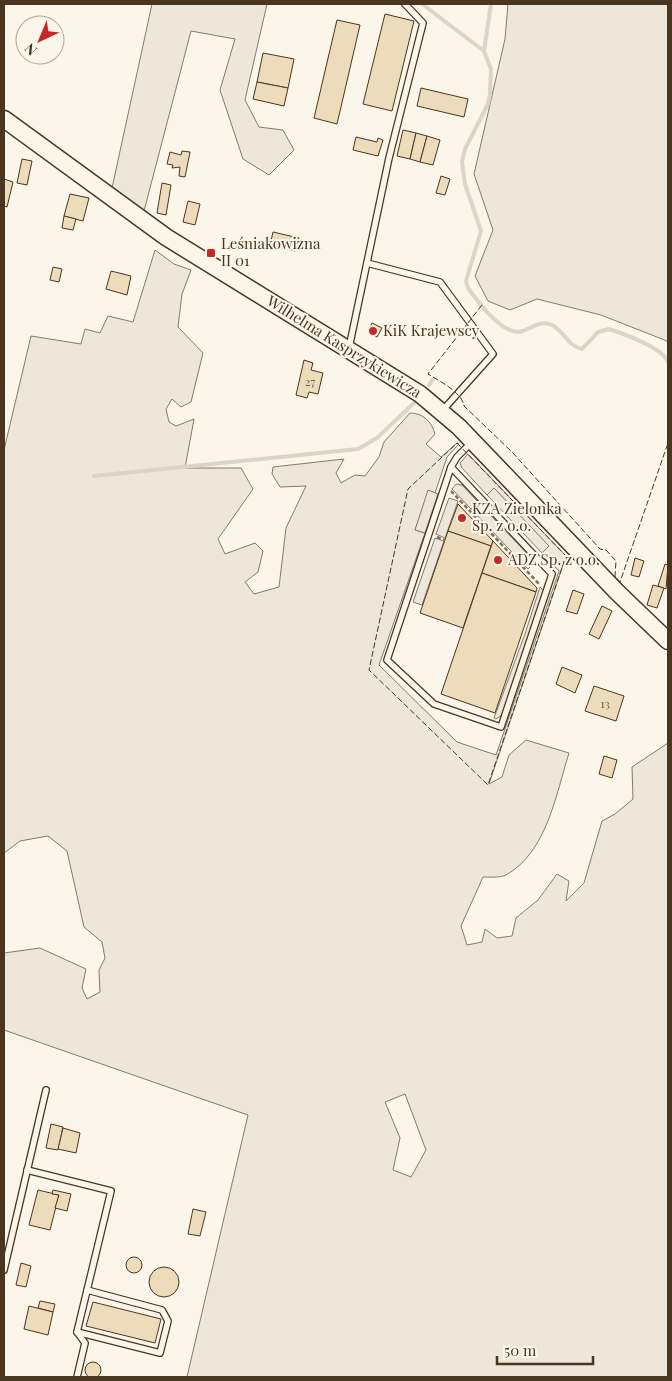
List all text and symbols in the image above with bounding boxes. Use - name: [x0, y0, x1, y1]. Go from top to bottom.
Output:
- north arrow: [15, 15, 65, 65]
- text: N: [20, 39, 41, 60]
- place label: Leśniakowizna II 01: [221, 233, 321, 270]
- marker: Leśniakowizna II 01: [205, 247, 217, 259]
- street label: Wilhelma Kasprzykiewicza: [263, 290, 426, 402]
- place label: KiK Krajewscy: [383, 320, 480, 340]
- marker: KiK Krajewscy: [367, 325, 379, 337]
- house number: 27: [305, 373, 315, 389]
- place label: KZA Zielonka Sp. z o.o.: [472, 498, 562, 535]
- marker: KZA Zielonka Sp. z o.o.: [456, 512, 468, 524]
- place label: ADZ Sp. z o.o.: [507, 549, 600, 569]
- marker: ADZ Sp. z o.o.: [492, 554, 504, 566]
- house number: 13: [600, 695, 610, 711]
- scale bar: [497, 1334, 593, 1366]
- text: 50 m: [504, 1340, 537, 1360]

